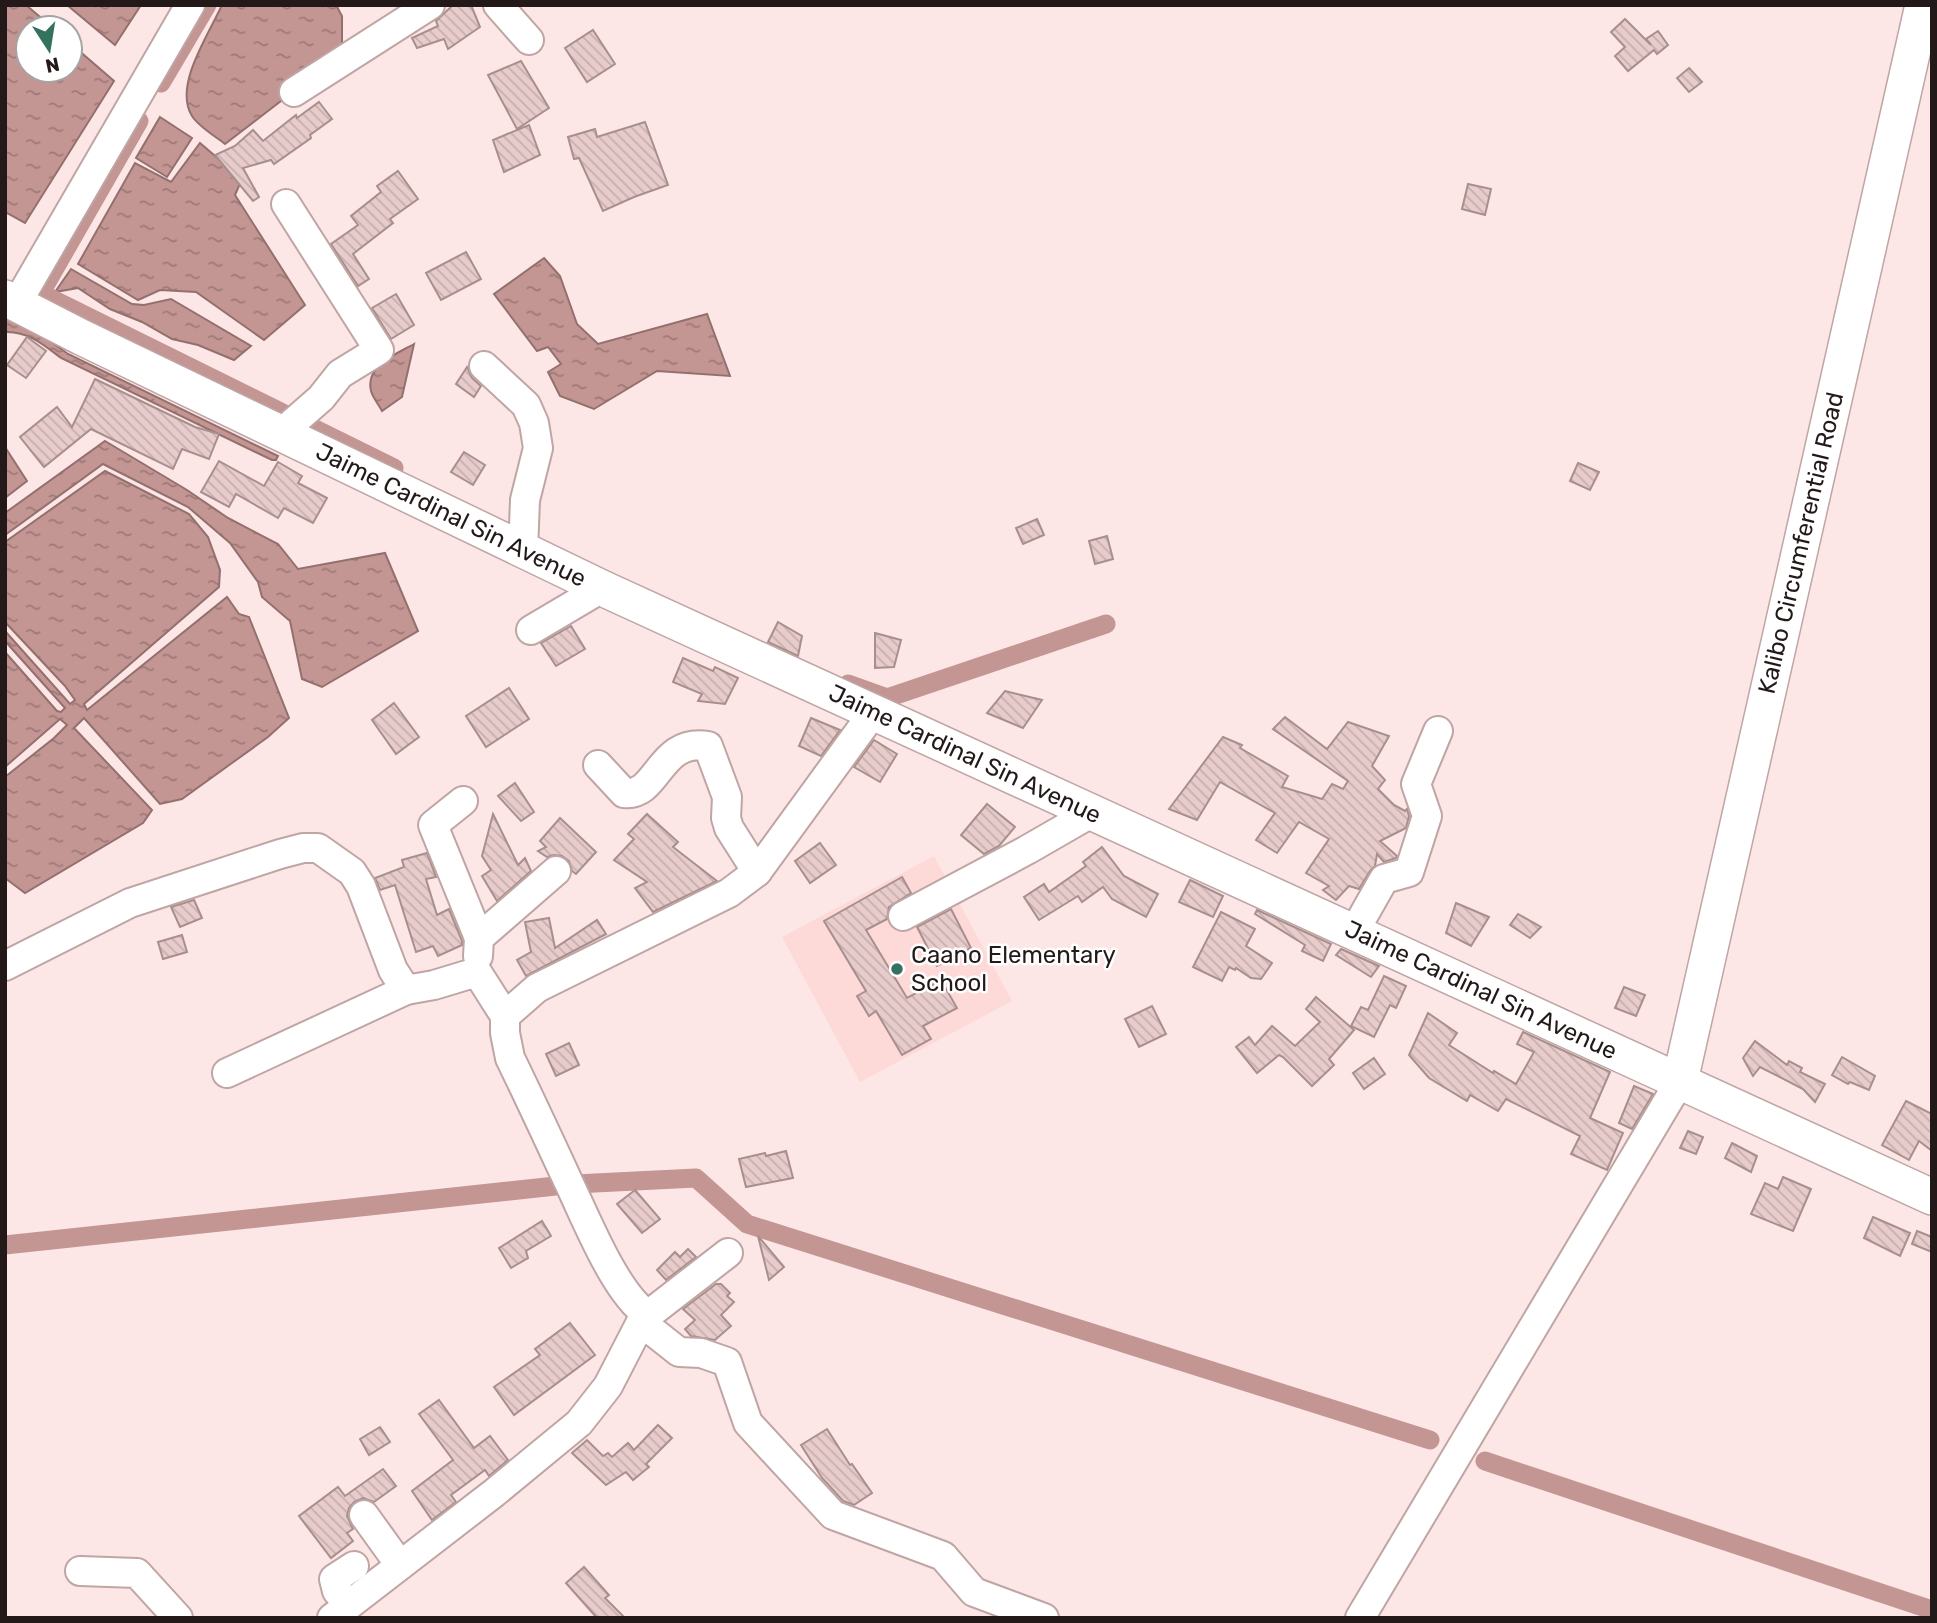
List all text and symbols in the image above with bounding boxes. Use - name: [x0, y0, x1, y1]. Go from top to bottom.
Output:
- north arrow: [14, 14, 84, 84]
- text: N: [43, 52, 62, 78]
- street label: Kalibo Circumferential Road: [1753, 389, 1849, 697]
- street label: Jaime Cardinal Sin Avenue: [311, 437, 591, 593]
- street label: Jaime Cardinal Sin Avenue: [824, 679, 1106, 829]
- street label: Jaime Cardinal Sin Avenue: [1340, 915, 1622, 1065]
- place label: Caano Elementary School: [911, 941, 1116, 997]
- marker: Caano Elementary School: [889, 961, 905, 977]

